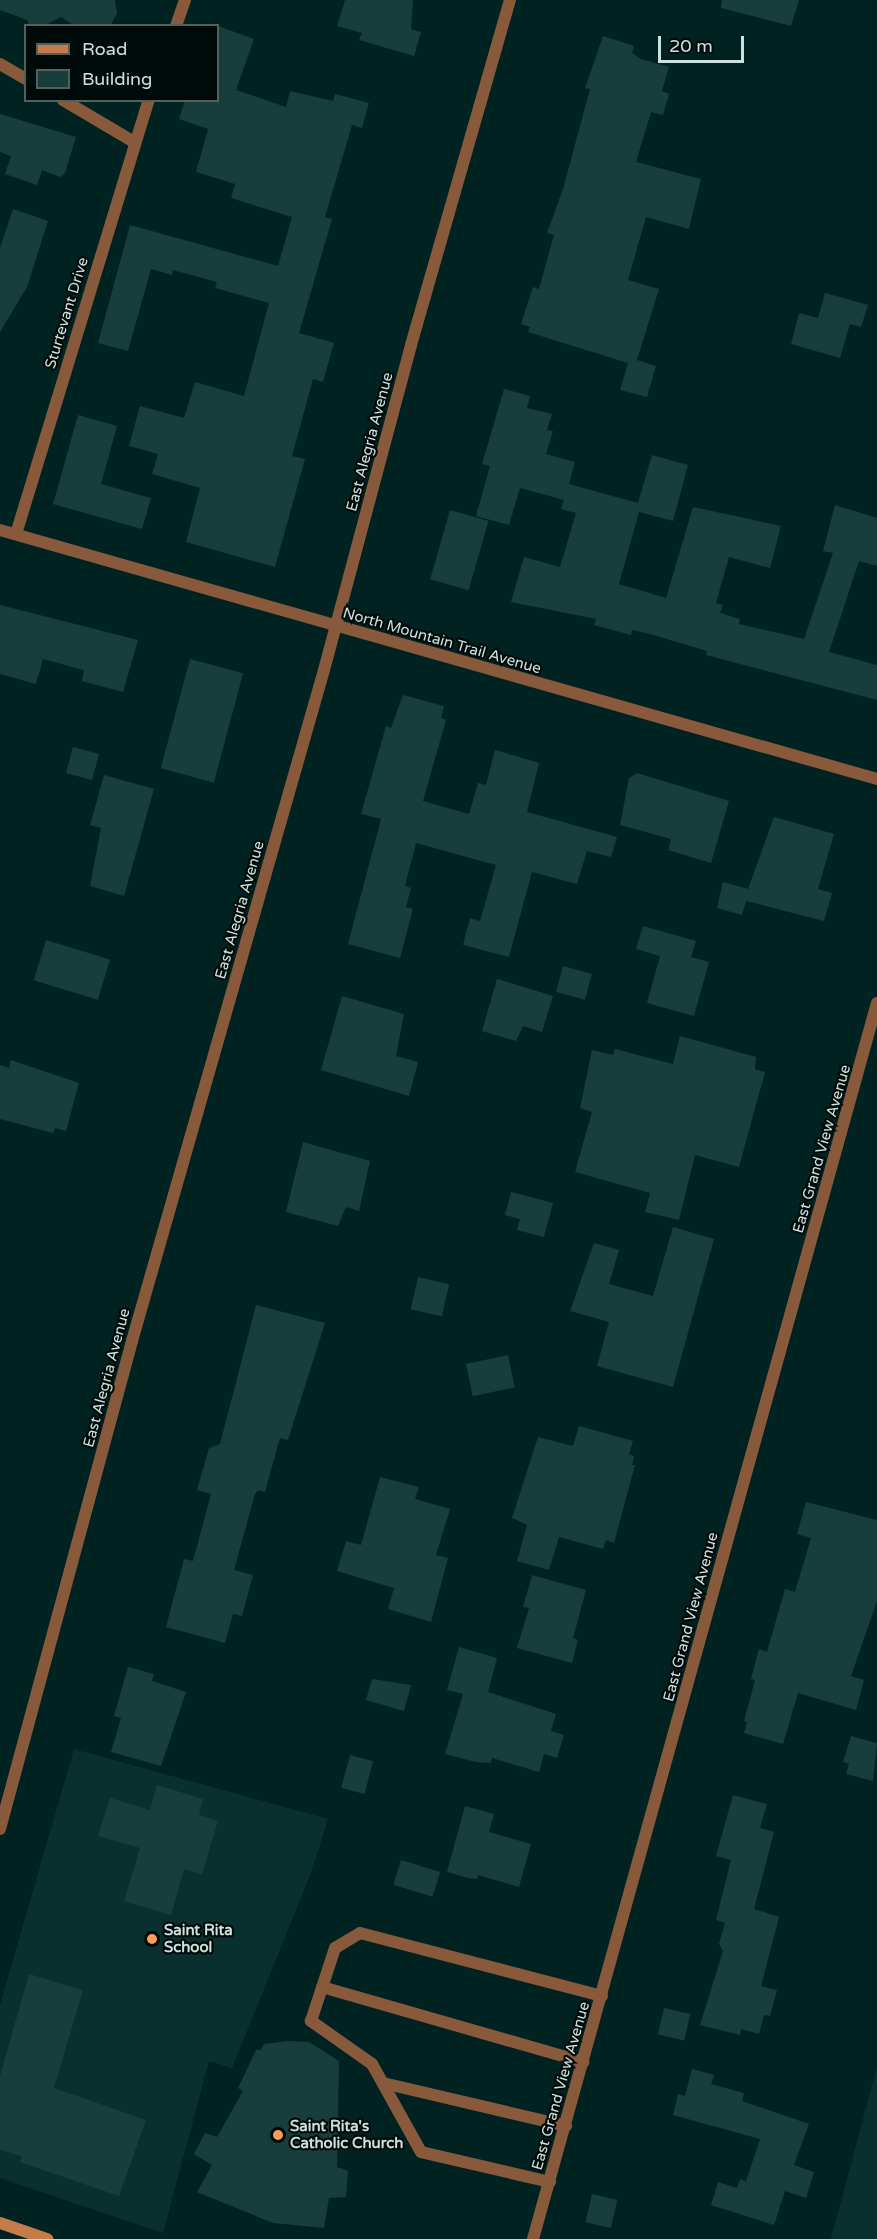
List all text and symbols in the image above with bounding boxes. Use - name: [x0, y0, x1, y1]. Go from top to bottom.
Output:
- legend: [24, 24, 219, 102]
- scale bar: [661, 24, 746, 62]
- text: 20 m: [669, 35, 713, 57]
- text: Road: [82, 38, 127, 60]
- text: Building: [82, 68, 152, 90]
- street label: Sturtevant Drive: [42, 255, 92, 371]
- street label: East Alegria Avenue: [343, 371, 397, 513]
- street label: North Mountain Trail Avenue: [341, 604, 543, 678]
- street label: East Alegria Avenue: [212, 839, 268, 981]
- street label: East Grand View Avenue: [789, 1063, 855, 1235]
- street label: East Alegria Avenue: [80, 1307, 134, 1449]
- street label: East Grand View Avenue: [660, 1530, 722, 1704]
- place label: Saint Rita School: [164, 1921, 233, 1956]
- marker: Saint Rita School: [145, 1932, 159, 1946]
- street label: East Grand View Avenue: [528, 2000, 594, 2172]
- place label: Saint Rita's Catholic Church: [290, 2117, 403, 2152]
- marker: Saint Rita's Catholic Church: [271, 2128, 285, 2142]

